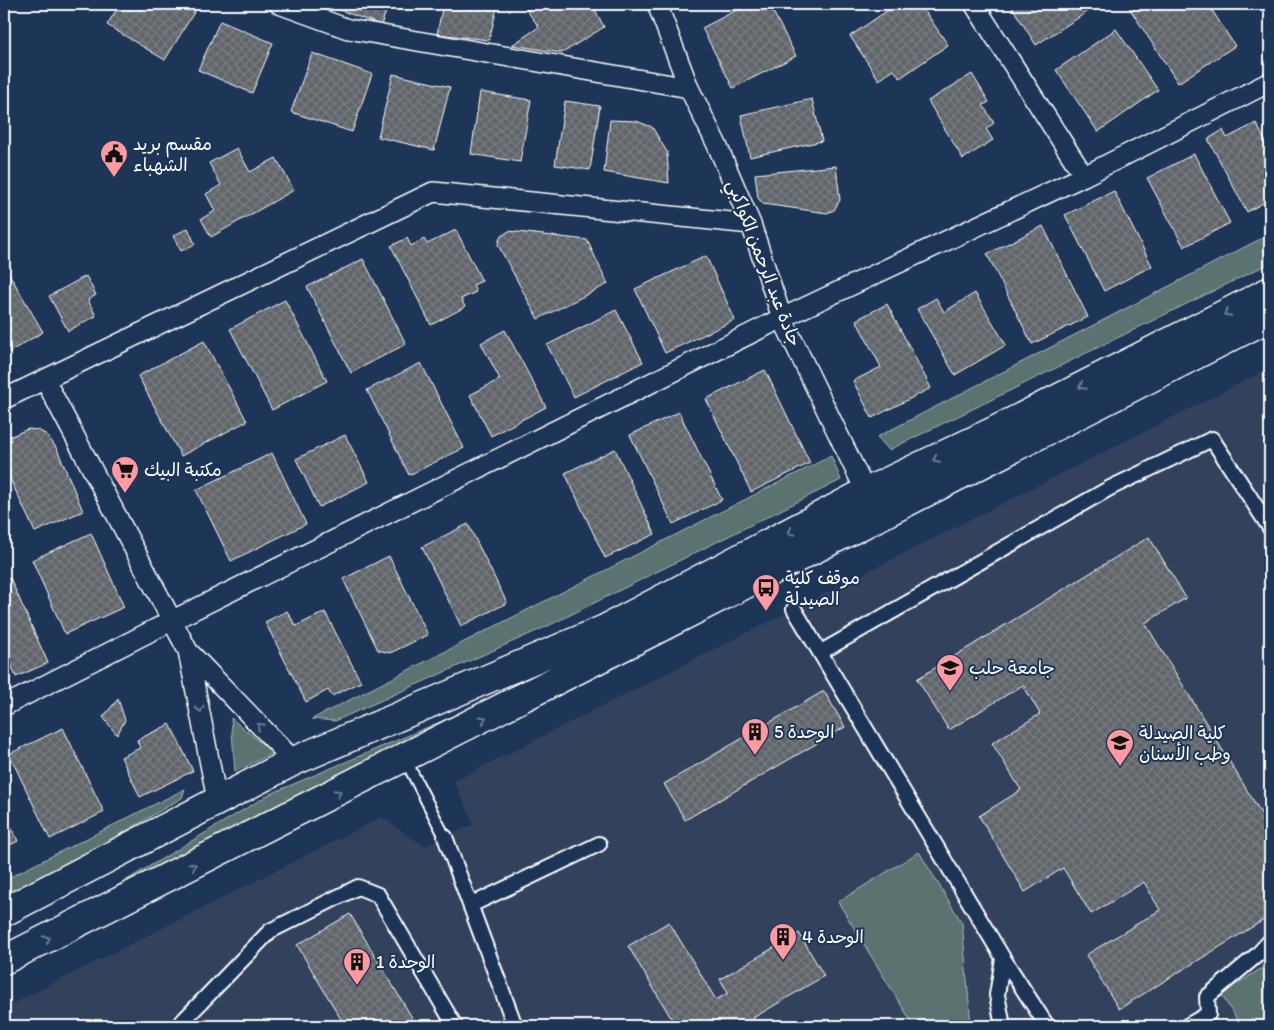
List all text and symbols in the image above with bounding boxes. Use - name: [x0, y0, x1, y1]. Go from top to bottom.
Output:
- place label: مقسم بريد الشهباء: [133, 133, 212, 176]
- public building icon: مقسم بريد الشهباء: [99, 139, 129, 178]
- street label: جادة عبد الرحمن الكواكبي: [717, 177, 806, 351]
- one-way arrow: [1223, 307, 1232, 317]
- one-way arrow: [1078, 380, 1087, 390]
- one-way arrow: [932, 452, 941, 463]
- supermarket icon: مكتبة البيك: [110, 455, 140, 494]
- place label: مكتبة البيك: [144, 459, 222, 481]
- one-way arrow: [787, 525, 796, 535]
- place label: موقف كلية الصيدلة: [785, 567, 860, 610]
- bus stop icon: موقف كلية الصيدلة: [751, 573, 781, 612]
- school or university icon: جامعة حلب: [935, 653, 965, 692]
- place label: جامعة حلب: [969, 657, 1055, 679]
- one-way arrow: [194, 704, 204, 713]
- one-way arrow: [477, 715, 486, 725]
- building icon: الوحدة 5: [740, 717, 770, 756]
- place label: الوحدة 5: [774, 721, 835, 743]
- place label: كلية الصيدلة وطب الأسنان: [1139, 722, 1231, 765]
- one-way arrow: [257, 723, 266, 732]
- school or university icon: كلية الصيدلة وطب الأسنان: [1105, 728, 1135, 767]
- one-way arrow: [333, 789, 342, 799]
- one-way arrow: [187, 862, 196, 872]
- building icon: الوحدة 4: [768, 922, 798, 961]
- place label: الوحدة 4: [802, 926, 864, 948]
- one-way arrow: [42, 935, 51, 945]
- building icon: الوحدة 1: [342, 947, 372, 986]
- place label: الوحدة 1: [376, 951, 435, 973]

